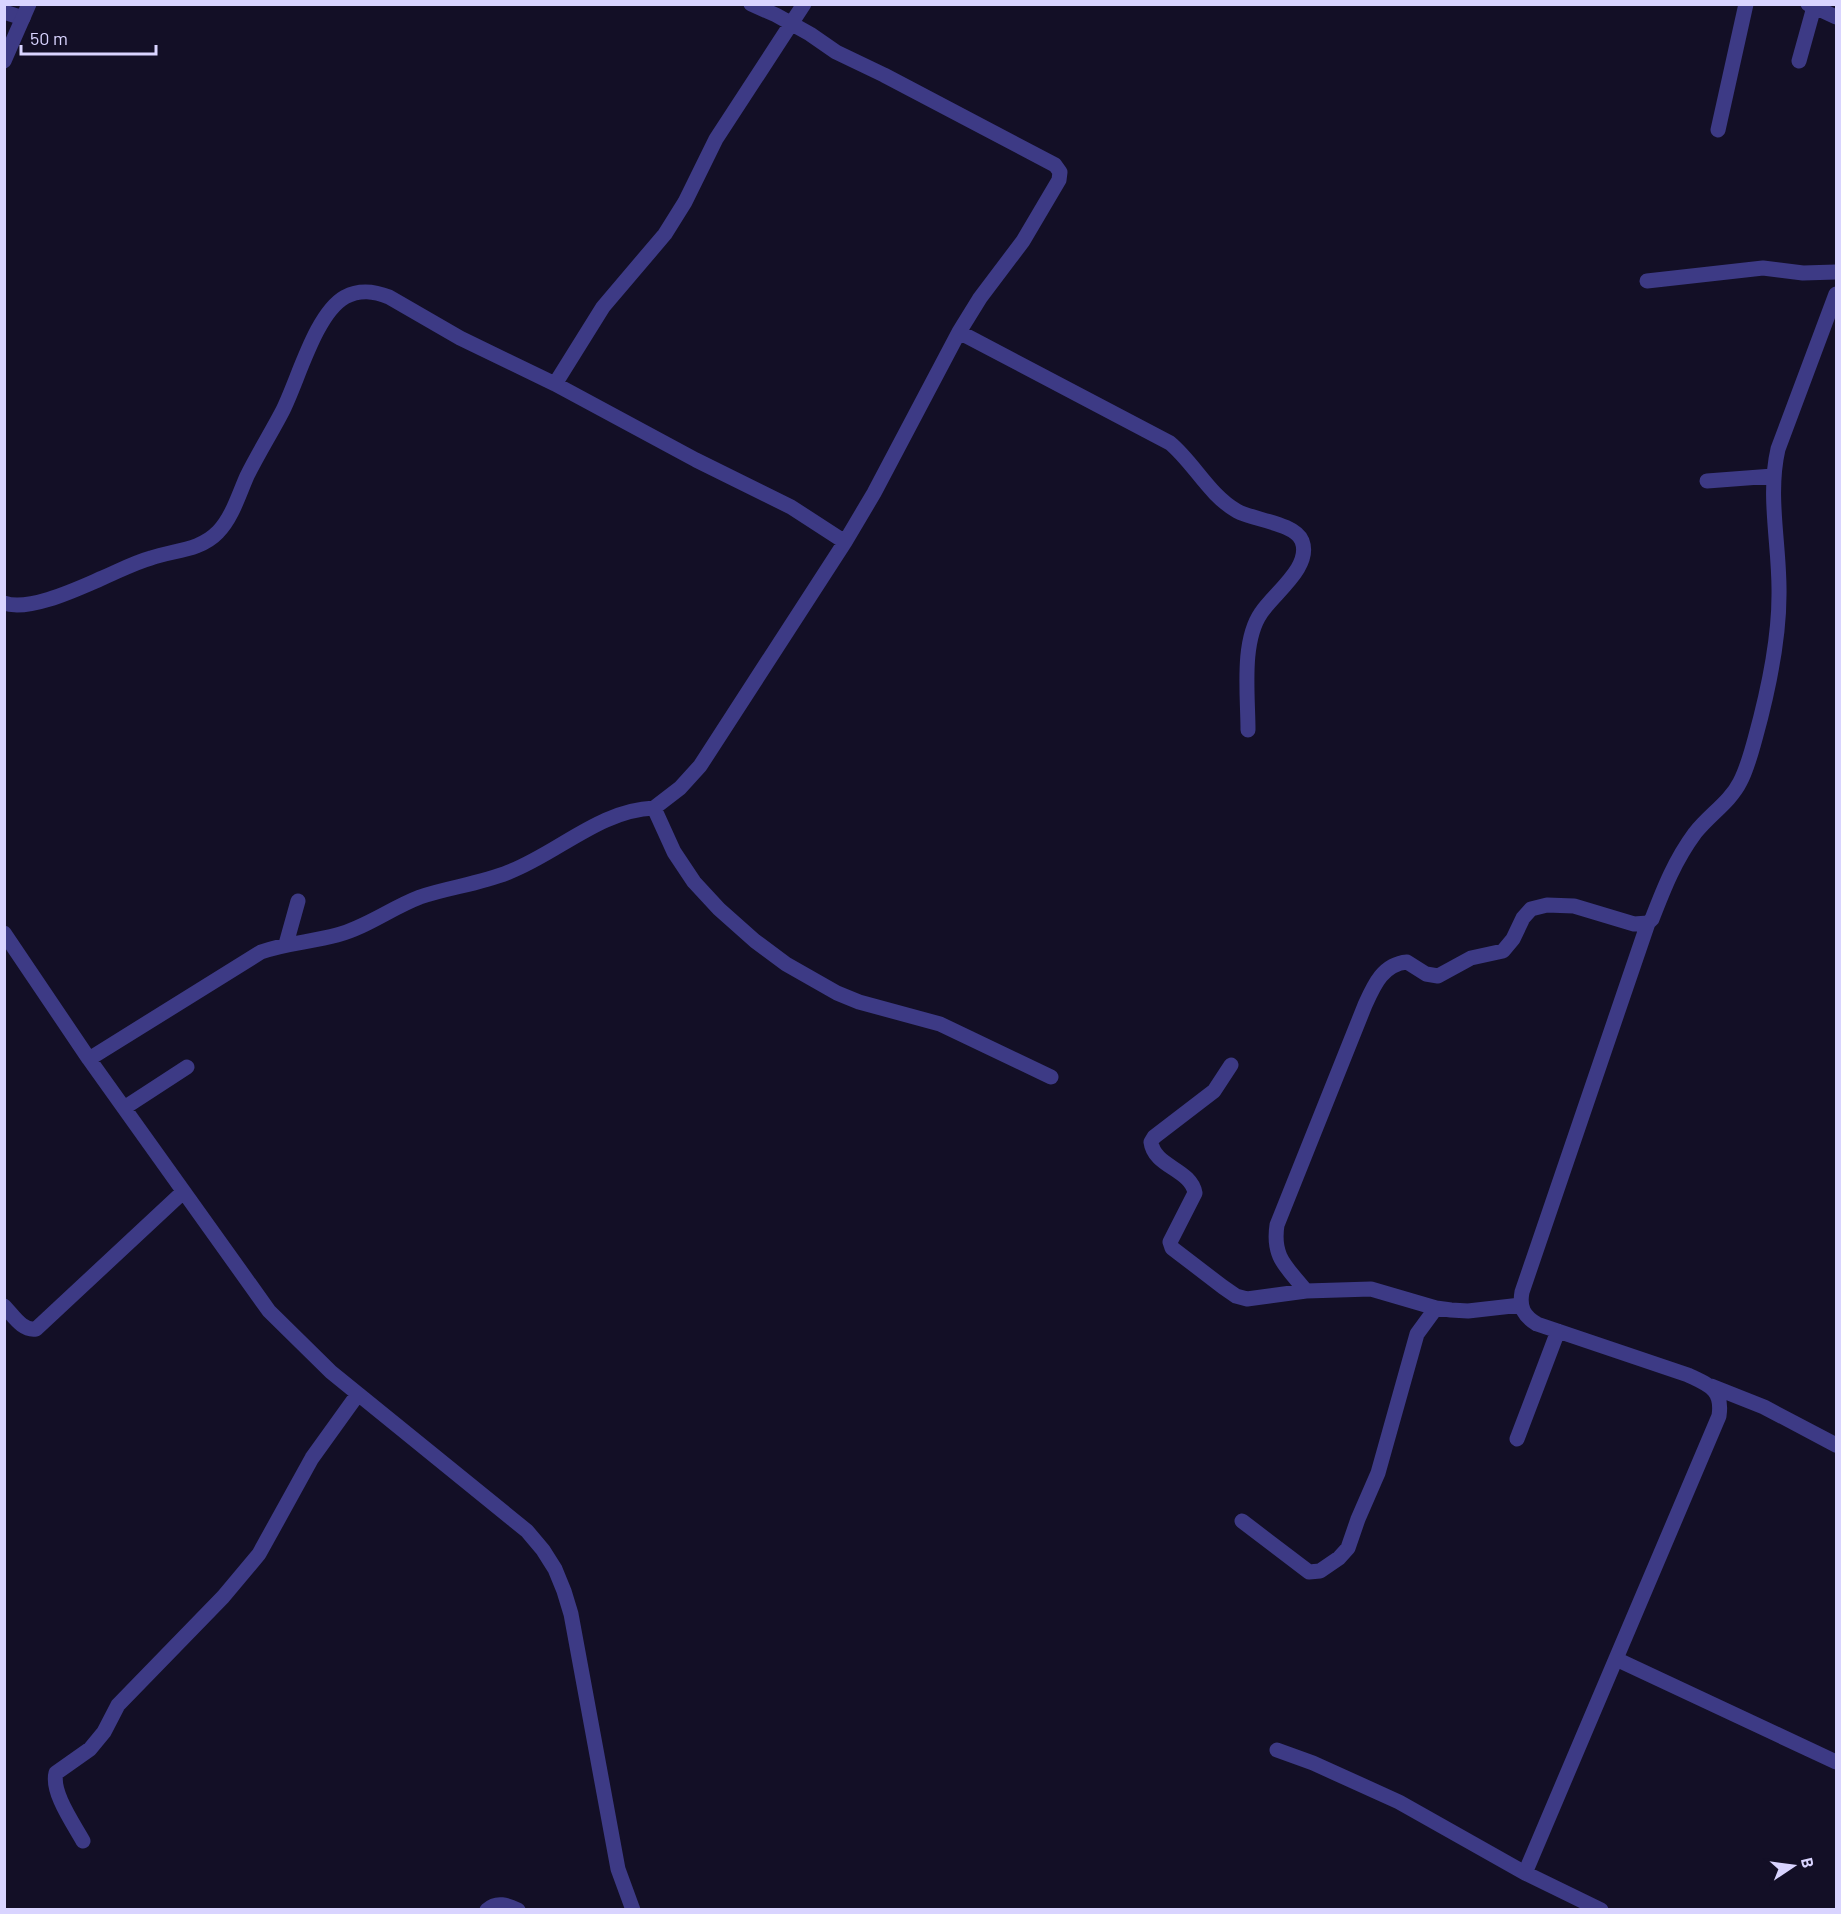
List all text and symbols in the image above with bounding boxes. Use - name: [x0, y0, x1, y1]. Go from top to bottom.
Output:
- scale bar: [21, 18, 156, 56]
- text: 50 m: [30, 27, 68, 49]
- north arrow: [1763, 1836, 1823, 1896]
- text: B: [1798, 1856, 1818, 1870]

